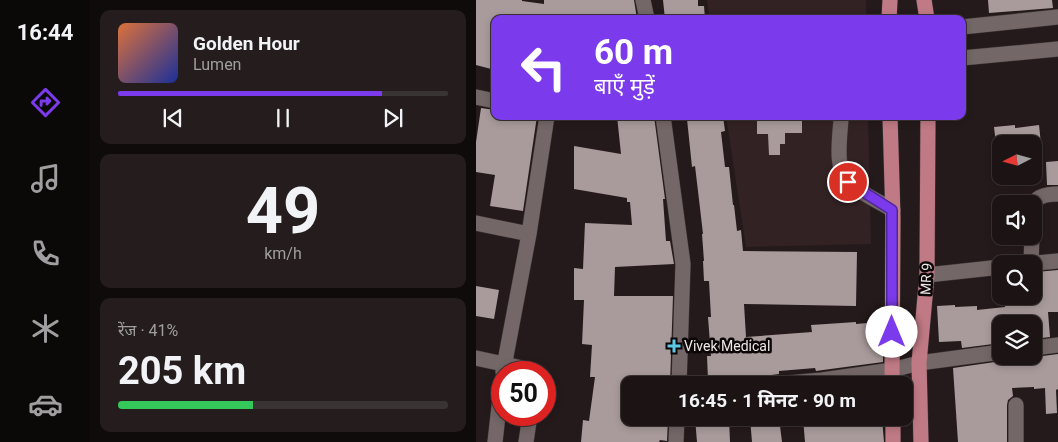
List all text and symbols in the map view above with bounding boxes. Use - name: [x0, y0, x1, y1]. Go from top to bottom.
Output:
- text: 16:44: [17, 20, 73, 45]
- text: Golden Hour: [193, 32, 300, 55]
- text: 60 m: [594, 32, 673, 73]
- icon: left: [511, 35, 576, 100]
- text: Lumen: [193, 55, 241, 74]
- text: बाएँ मुड़ें: [594, 74, 655, 99]
- icon: directions: [28, 85, 63, 120]
- icon: previous: [159, 104, 187, 132]
- icon: pause: [269, 104, 297, 132]
- icon: next: [379, 104, 407, 132]
- north arrow: [992, 135, 1042, 185]
- map controls: [992, 135, 1042, 365]
- icon: music: [28, 161, 63, 196]
- pin: [827, 161, 869, 203]
- icon: arrive: [834, 168, 862, 196]
- text: 49: [246, 173, 320, 249]
- button: sound: [992, 195, 1042, 245]
- icon: phone: [28, 236, 63, 271]
- text: km/h: [264, 244, 302, 263]
- button: search: [992, 255, 1042, 305]
- street label: MR 9: [917, 263, 935, 295]
- position arrow: [865, 305, 917, 357]
- icon: climate: [28, 311, 63, 346]
- button: layers: [992, 315, 1042, 365]
- text: रेंज · 41%: [118, 321, 178, 340]
- place label: Vivek Medical: [684, 338, 770, 354]
- marker: Vivek Medical: [668, 340, 680, 352]
- text: 205 km: [118, 349, 246, 393]
- speed limit sign: 50: [491, 361, 556, 426]
- icon: car: [28, 387, 63, 422]
- text: 16:45 · 1 मिनट · 90 m: [678, 389, 856, 412]

